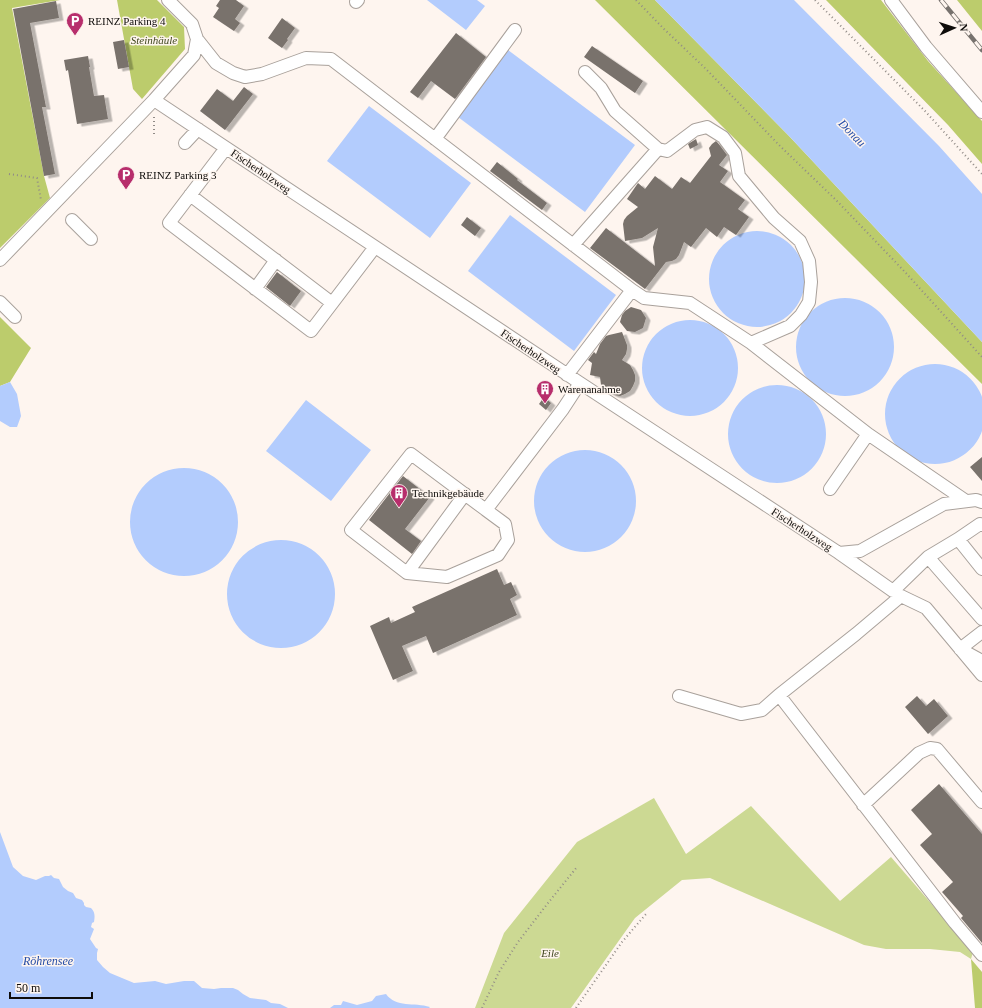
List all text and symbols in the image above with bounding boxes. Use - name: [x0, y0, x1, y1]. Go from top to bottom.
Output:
- north arrow: [934, 8, 974, 48]
- parking icon: REINZ Parking 4: [65, 11, 85, 36]
- place label: REINZ Parking 4: [88, 15, 166, 27]
- text: N: [958, 23, 970, 32]
- park label: Steinhäule: [131, 34, 177, 46]
- water label: Donau: [835, 116, 869, 150]
- street label: Fischerholzweg: [229, 147, 294, 196]
- parking icon: REINZ Parking 3: [116, 165, 136, 190]
- place label: REINZ Parking 3: [139, 169, 217, 181]
- street label: Fischerholzweg: [499, 327, 564, 376]
- building icon: Warenanahme: [535, 379, 555, 404]
- place label: Warenanahme: [558, 383, 621, 395]
- building icon: Technikgebäude: [389, 483, 409, 508]
- place label: Technikgebäude: [412, 487, 484, 499]
- street label: Fischerholzweg: [770, 505, 835, 553]
- park label: Eile: [540, 947, 559, 959]
- water label: Röhrensee: [22, 954, 74, 968]
- scale bar: [10, 974, 92, 1000]
- text: 50 m: [16, 981, 41, 995]

